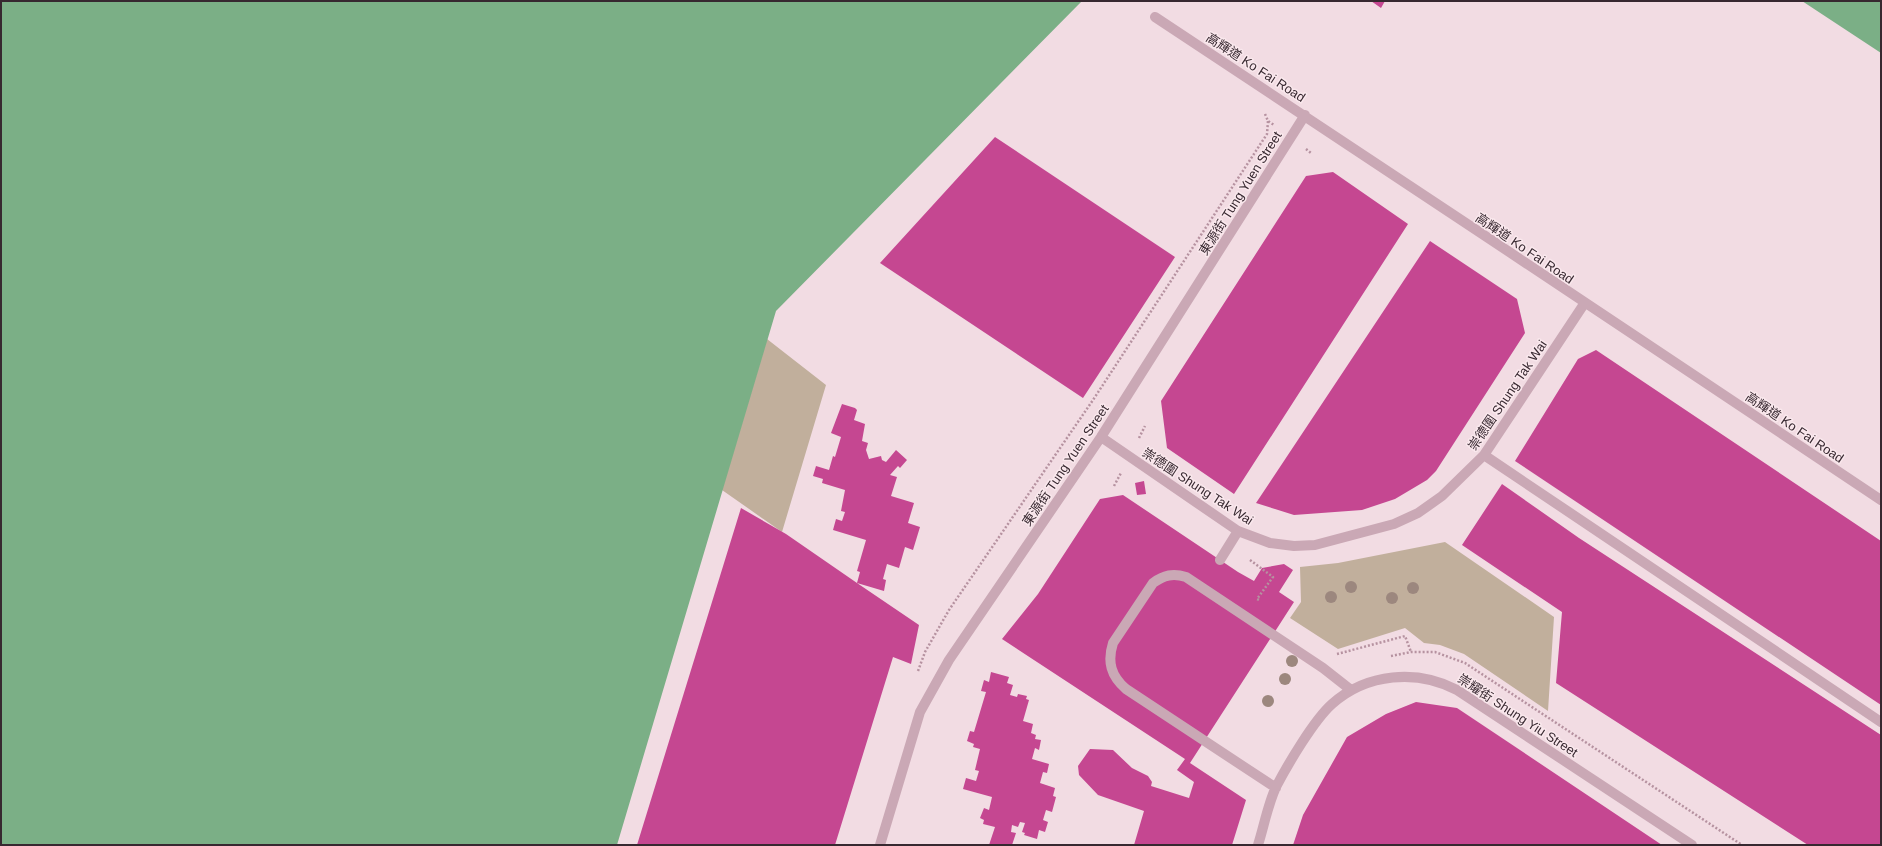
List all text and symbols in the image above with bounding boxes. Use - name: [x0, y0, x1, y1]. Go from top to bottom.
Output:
- street label: 高輝道 Ko Fai Road: [1203, 30, 1308, 105]
- street label: 東源街 Tung Yuen Street: [1196, 128, 1285, 258]
- street label: 高輝道 Ko Fai Road: [1473, 210, 1577, 287]
- street label: 崇德圍 Shung Tak Wai: [1465, 337, 1550, 453]
- street label: 高輝道 Ko Fai Road: [1743, 389, 1847, 466]
- street label: 東源街 Tung Yuen Street: [1019, 401, 1112, 529]
- street label: 崇德圍 Shung Tak Wai: [1139, 445, 1256, 528]
- street label: 崇耀街 Shung Yiu Street: [1455, 671, 1581, 760]

